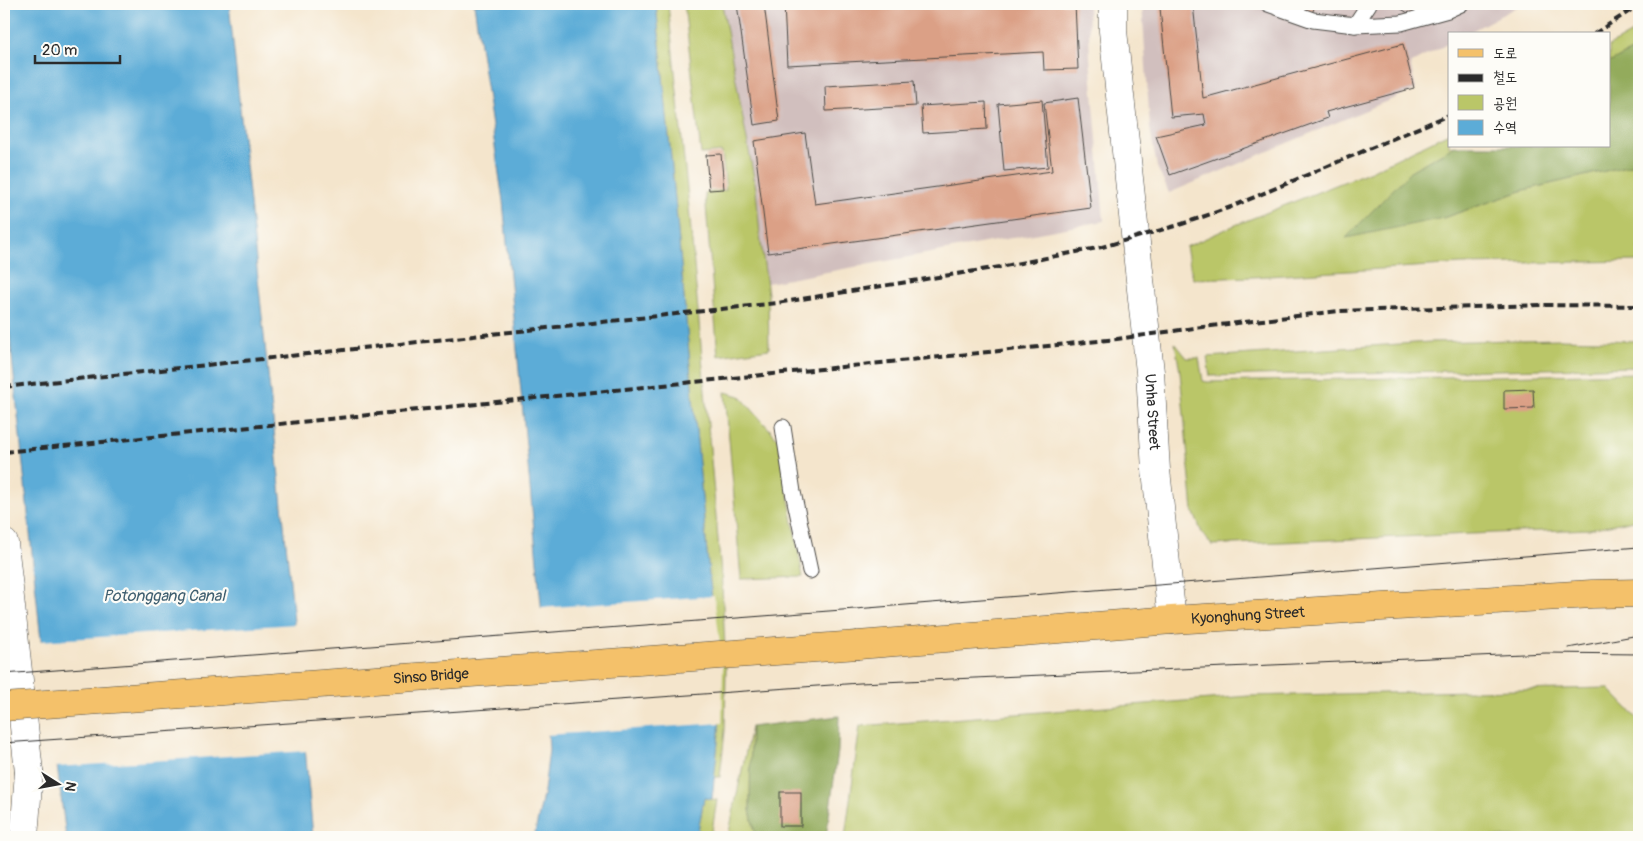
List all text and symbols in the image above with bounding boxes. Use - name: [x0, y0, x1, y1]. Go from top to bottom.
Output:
- scale bar: [35, 32, 120, 64]
- legend: [1448, 32, 1610, 148]
- text: 20 m: [42, 41, 77, 60]
- text: 도로: [1493, 44, 1517, 63]
- text: 철도: [1493, 68, 1517, 87]
- text: 공원: [1493, 94, 1517, 113]
- text: 수역: [1493, 118, 1517, 137]
- street label: Unha Street: [1141, 373, 1164, 452]
- water label: Potonggang Canal: [103, 586, 227, 606]
- street label: Kyonghung Street: [1190, 602, 1306, 628]
- street label: Sinso Bridge: [392, 664, 470, 688]
- north arrow: [32, 758, 82, 808]
- text: N: [61, 780, 80, 793]

